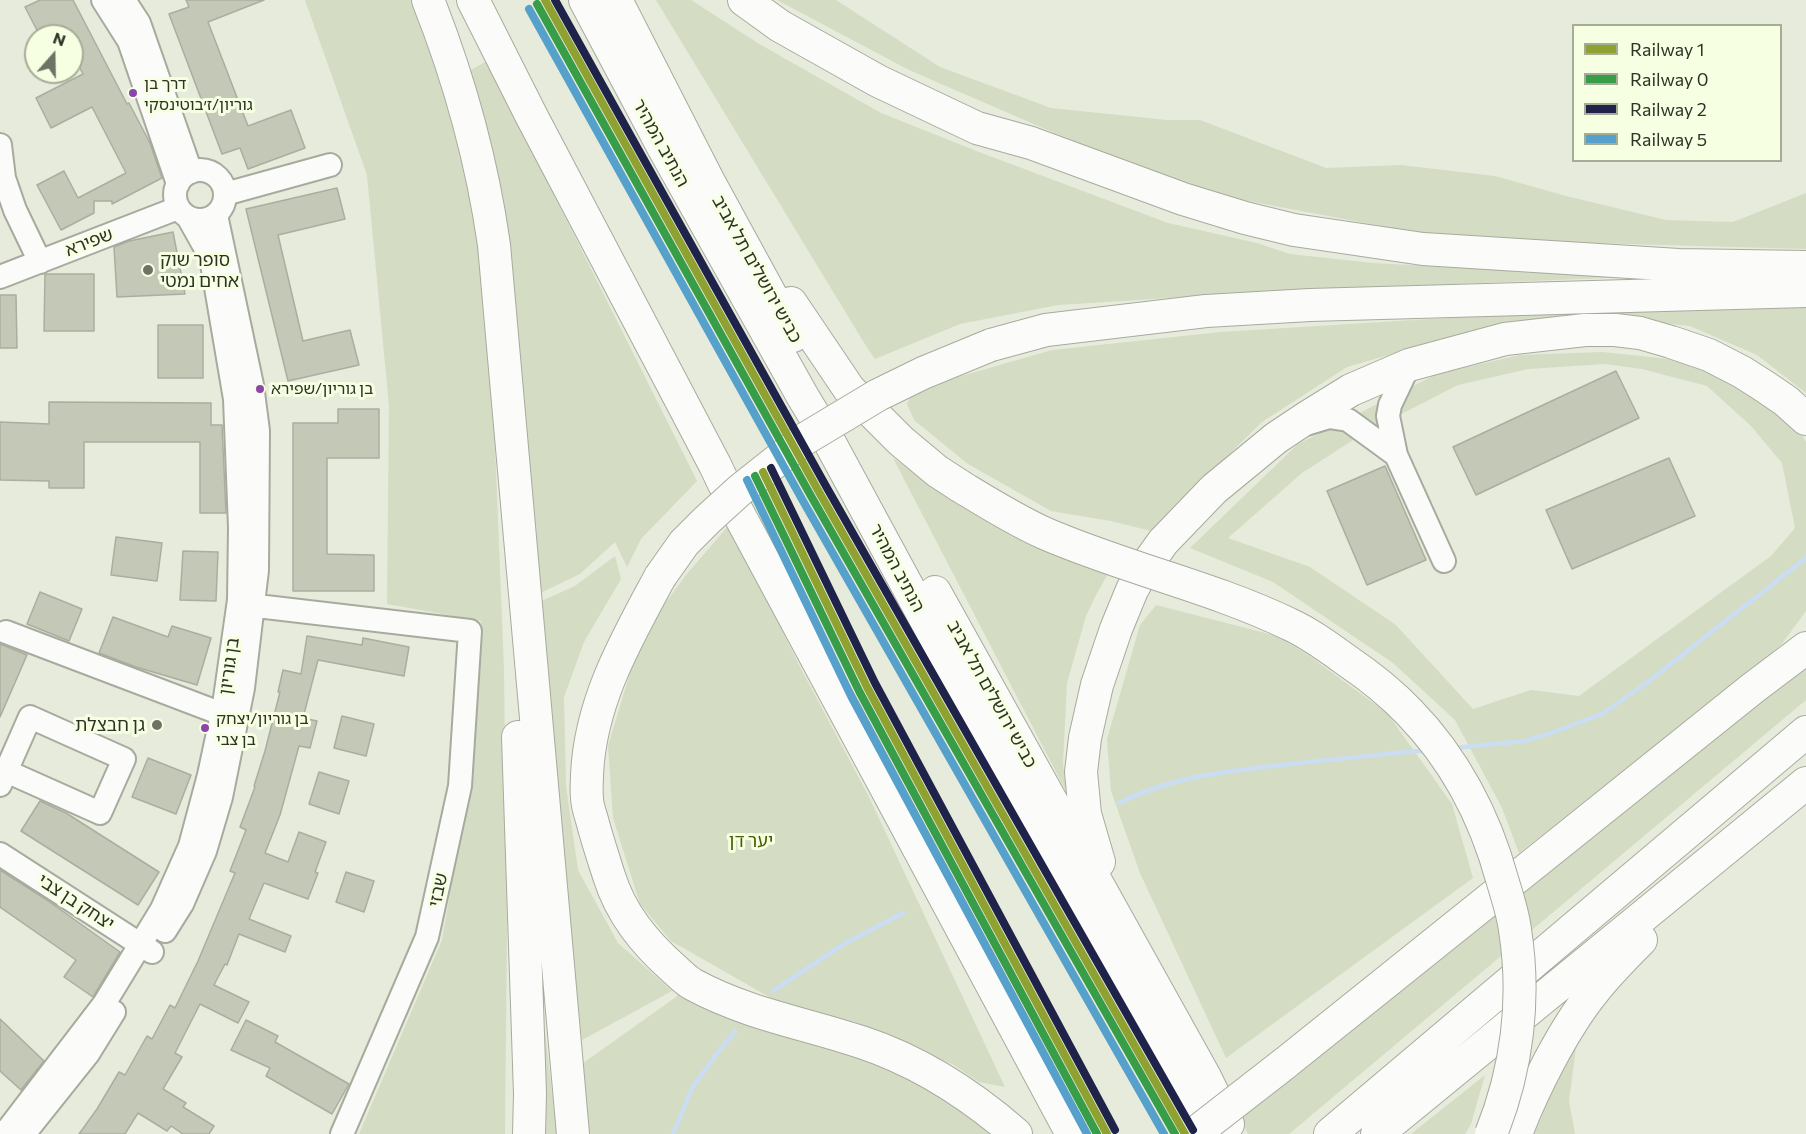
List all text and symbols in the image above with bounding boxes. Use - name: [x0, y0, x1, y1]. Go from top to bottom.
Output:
- north arrow: [24, 24, 84, 84]
- legend: [1572, 24, 1782, 162]
- text: N: [51, 28, 69, 49]
- text: Railway 1: [1630, 38, 1705, 60]
- text: Railway 0: [1630, 68, 1709, 90]
- place label: דרך בן גוריון/ז׳בוטינסקי: [144, 74, 253, 112]
- marker: דרך בן גוריון/ז׳בוטינסקי: [127, 87, 139, 99]
- street label: הנתיב המהיר: [628, 95, 694, 191]
- text: Railway 2: [1630, 98, 1707, 120]
- text: Railway 5: [1630, 128, 1707, 150]
- street label: כביש ירושלים תל אביב: [707, 191, 807, 347]
- street label: שפירא: [62, 223, 116, 261]
- place label: סופר שוק אחים נמטי: [160, 249, 239, 292]
- marker: סופר שוק אחים נמטי: [141, 263, 155, 277]
- place label: בן גוריון/שפירא: [271, 379, 373, 399]
- marker: בן גוריון/שפירא: [254, 383, 266, 395]
- street label: הנתיב המהיר: [865, 520, 929, 616]
- street label: כביש ירושלים תל אביב: [942, 616, 1042, 772]
- street label: בן גוריון: [214, 636, 244, 696]
- place label: בן גוריון/יצחק בן צבי: [216, 709, 309, 747]
- place label: גן חבצלת: [75, 714, 145, 736]
- marker: גן חבצלת: [150, 718, 164, 732]
- marker: בן גוריון/יצחק בן צבי: [199, 722, 211, 734]
- park label: יער דן: [729, 830, 773, 852]
- street label: יצחק בן צבי: [34, 869, 118, 935]
- street label: שבזי: [424, 871, 452, 909]

